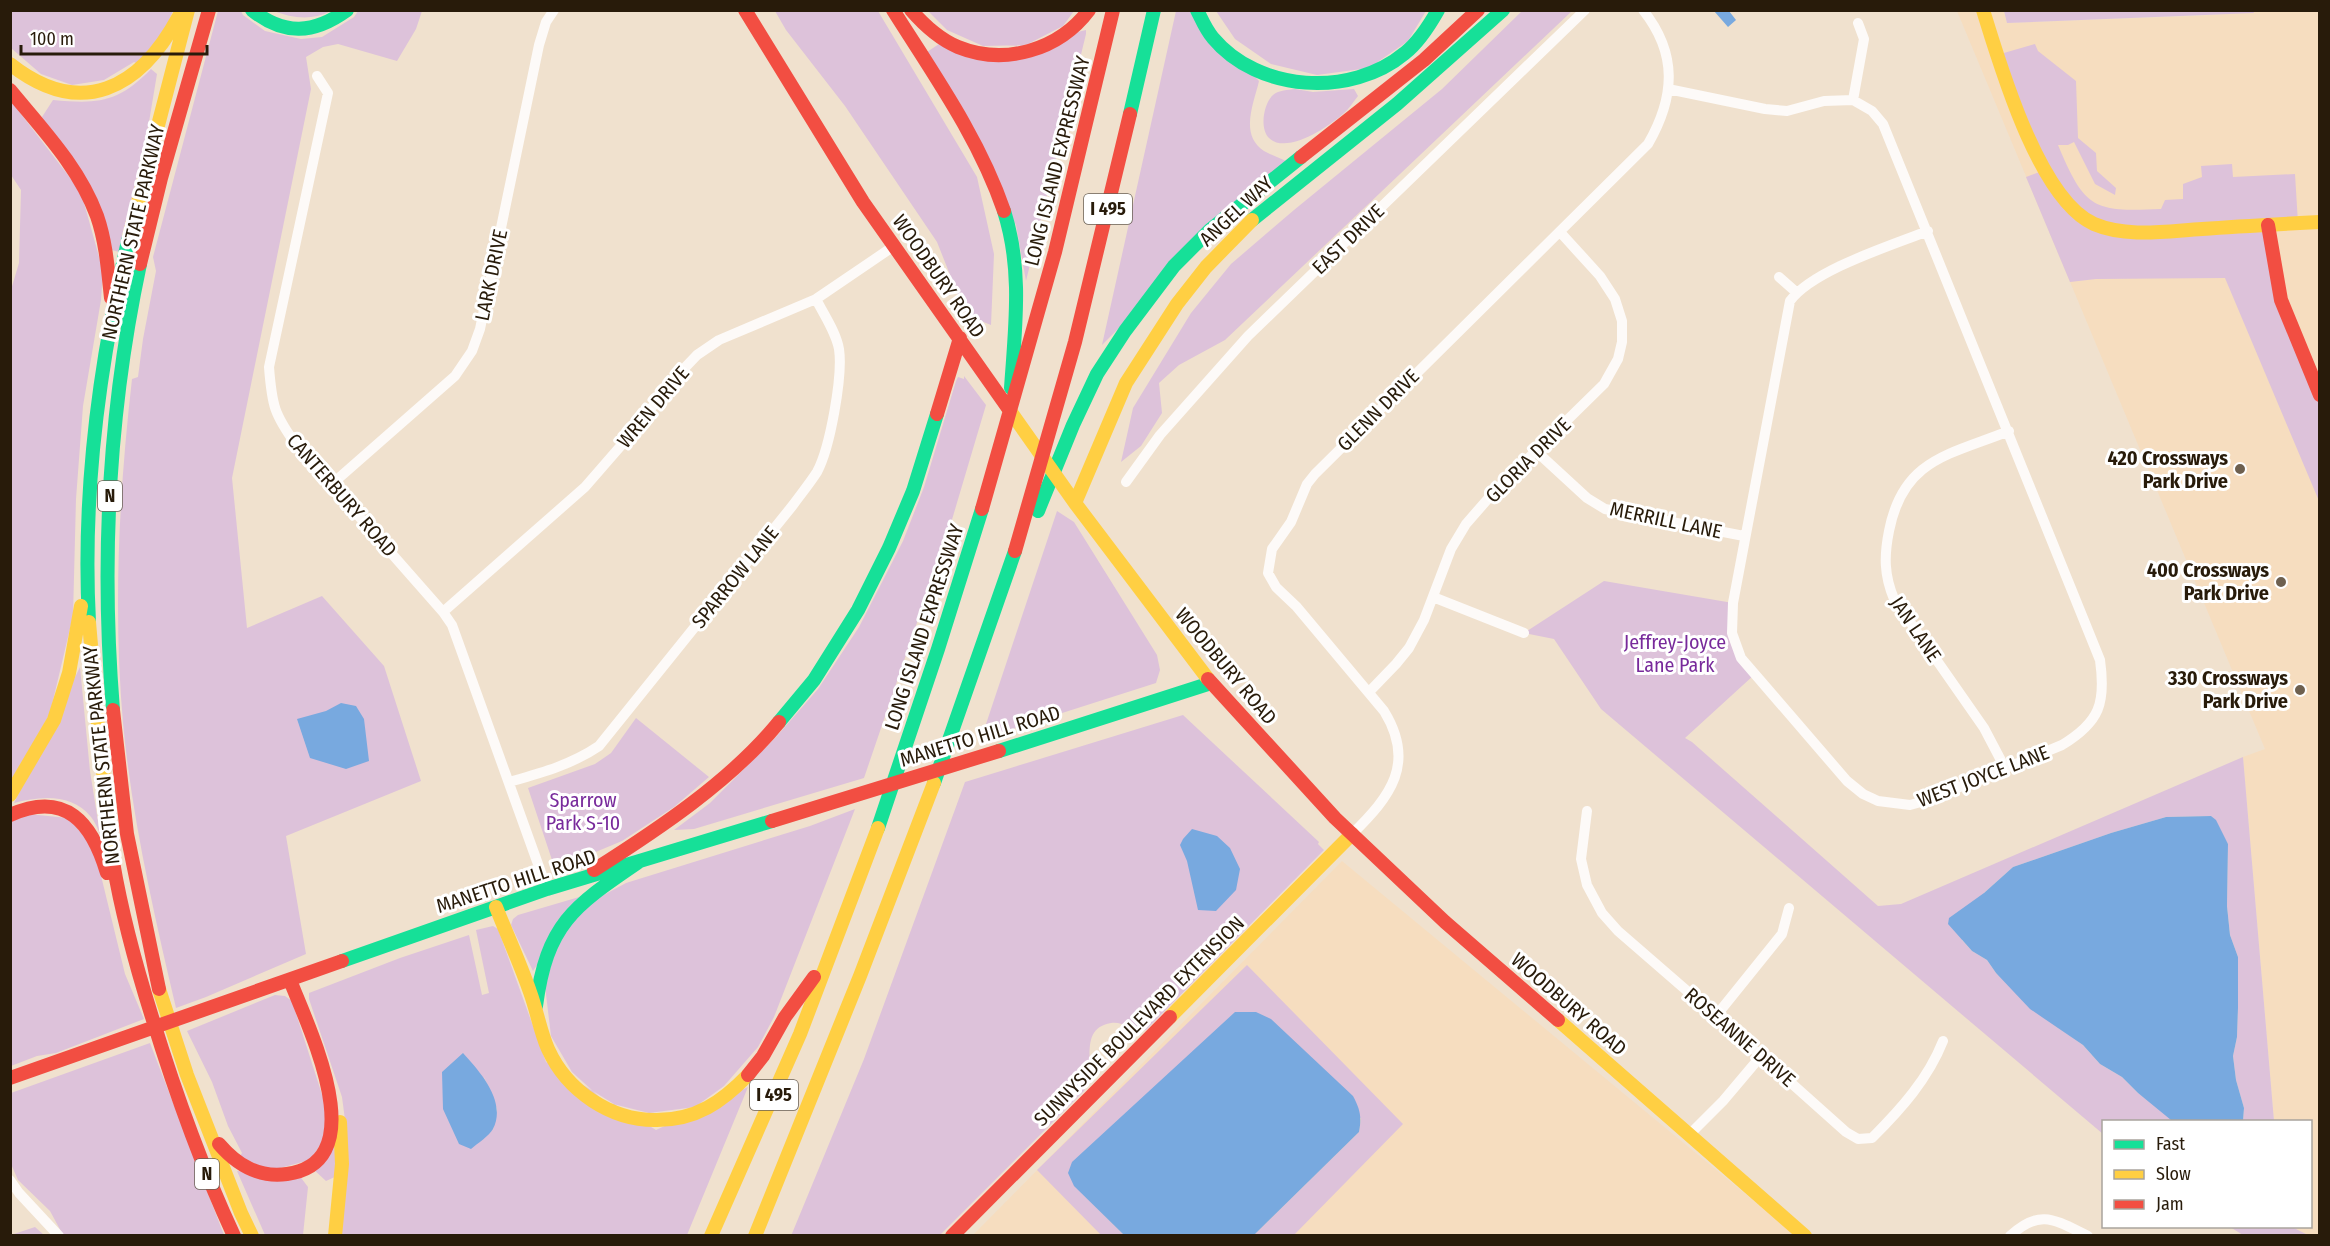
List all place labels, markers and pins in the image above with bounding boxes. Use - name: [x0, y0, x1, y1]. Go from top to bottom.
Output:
- place label: 420 Crossways Park Drive: [2108, 446, 2228, 493]
- marker: 420 Crossways Park Drive: [2233, 462, 2247, 476]
- place label: 400 Crossways Park Drive: [2147, 558, 2269, 605]
- marker: 400 Crossways Park Drive: [2274, 575, 2288, 589]
- place label: 330 Crossways Park Drive: [2167, 666, 2288, 713]
- marker: 330 Crossways Park Drive: [2293, 683, 2307, 697]

